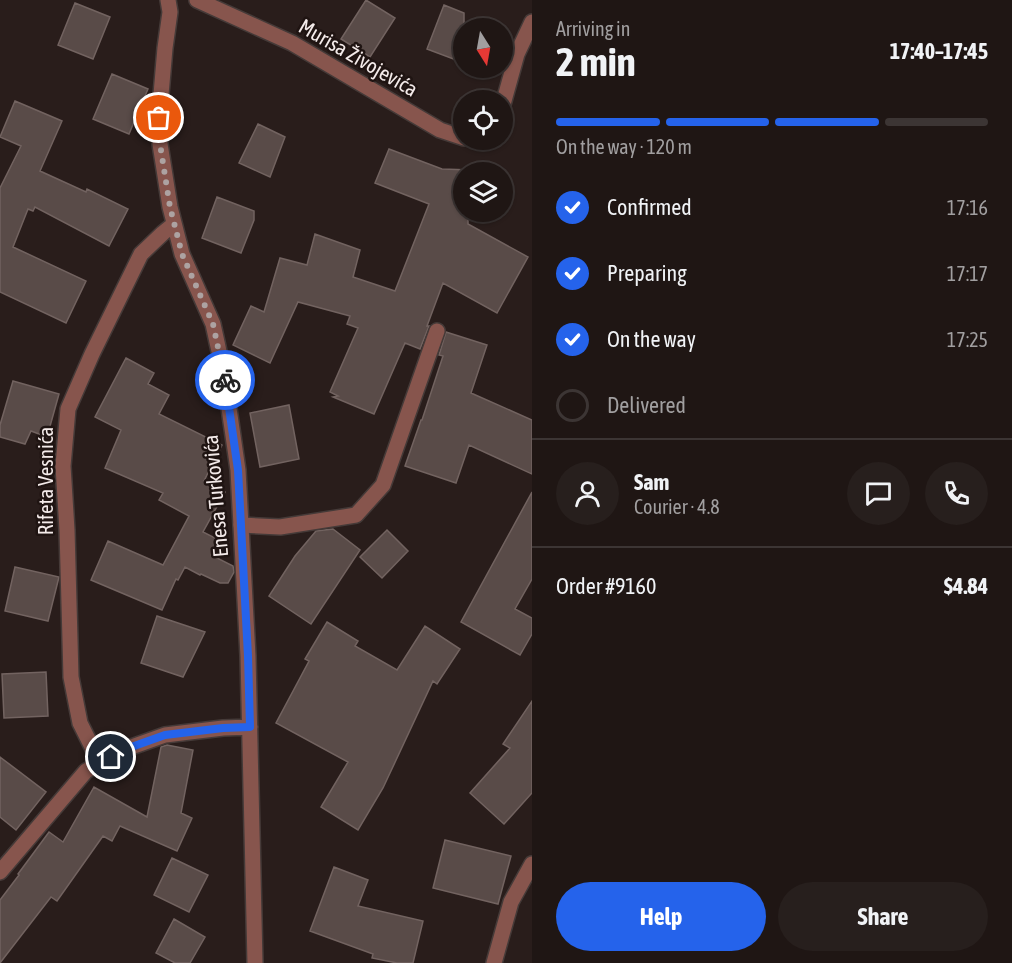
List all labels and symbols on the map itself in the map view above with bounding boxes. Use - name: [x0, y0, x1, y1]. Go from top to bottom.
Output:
- street label: Murisa Živojevića: [295, 13, 422, 101]
- north arrow: [453, 18, 513, 78]
- pin: [133, 92, 184, 143]
- courier: [195, 350, 255, 410]
- street label: Rifeta Vesnića: [33, 427, 57, 535]
- street label: Enesa Turkovića: [198, 434, 232, 558]
- pin: [85, 731, 136, 782]

